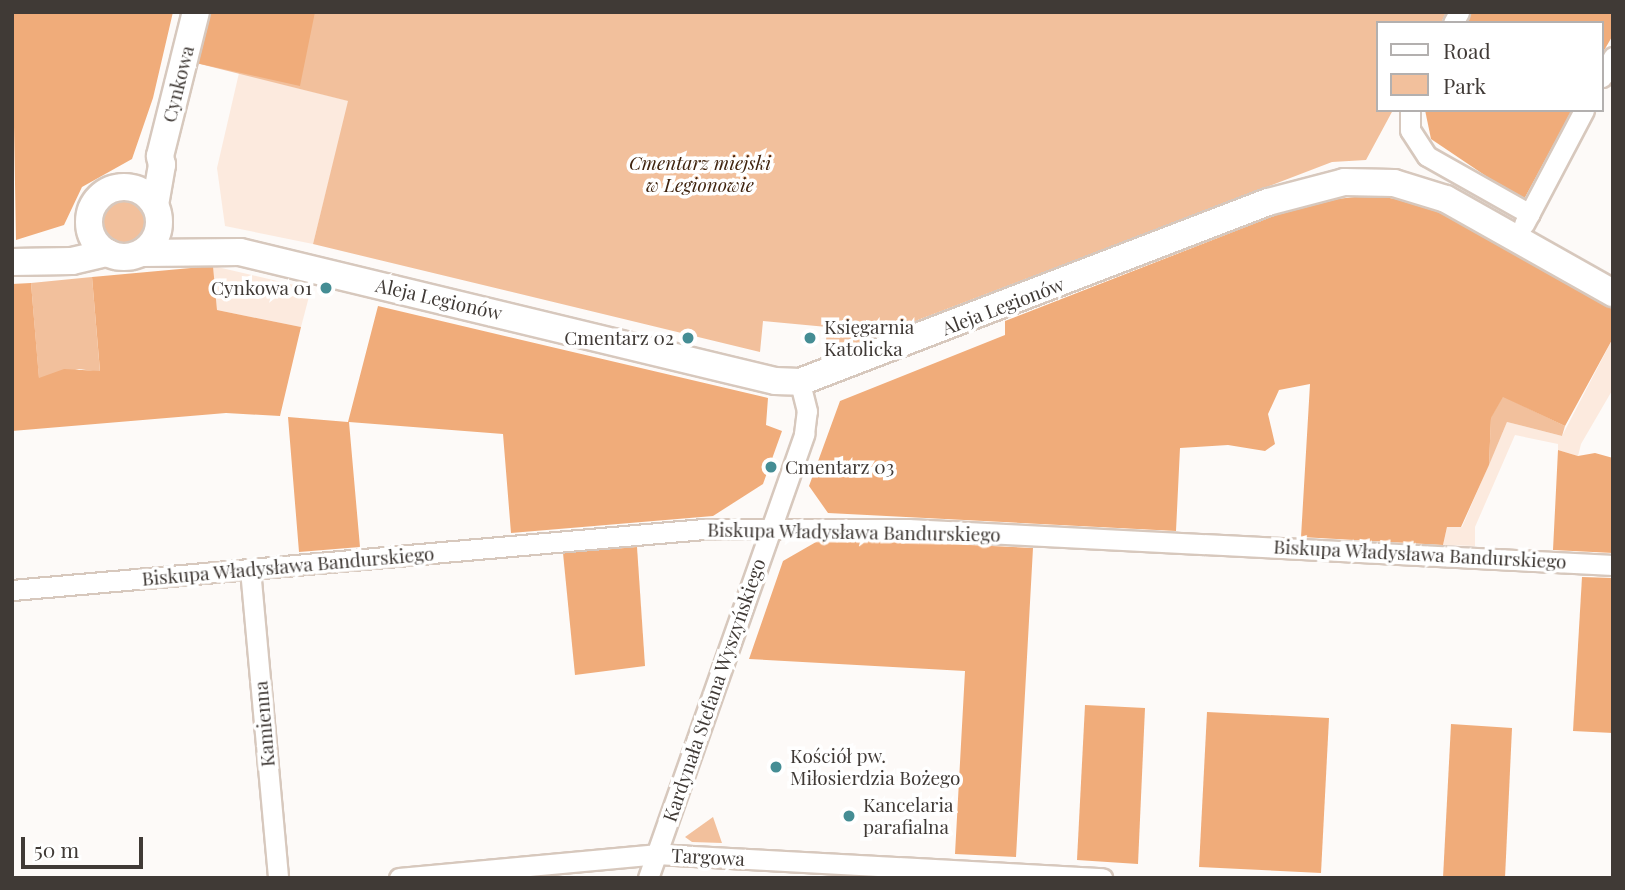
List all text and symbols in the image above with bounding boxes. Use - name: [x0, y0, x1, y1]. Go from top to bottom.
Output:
- legend: [1376, 21, 1604, 112]
- text: Road: [1443, 36, 1491, 64]
- street label: Cynkowa: [157, 43, 199, 125]
- text: Park: [1443, 71, 1486, 99]
- park label: Cmentarz miejski w Legionowie: [629, 152, 771, 196]
- street label: Aleja Legionów: [939, 272, 1067, 340]
- street label: Aleja Legionów: [374, 273, 504, 325]
- place label: Cynkowa 01: [211, 277, 312, 299]
- marker: Cynkowa 01: [318, 280, 334, 296]
- place label: Księgarnia Katolicka: [824, 316, 914, 360]
- place label: Cmentarz 02: [564, 327, 674, 349]
- marker: Cmentarz 02: [680, 330, 696, 346]
- marker: Księgarnia Katolicka: [802, 330, 818, 346]
- place label: Cmentarz 03: [785, 456, 894, 478]
- marker: Cmentarz 03: [763, 459, 779, 475]
- street label: Biskupa Władysława Bandurskiego: [707, 518, 1001, 546]
- street label: Biskupa Władysława Bandurskiego: [1272, 535, 1568, 573]
- street label: Biskupa Władysława Bandurskiego: [140, 542, 436, 590]
- street label: Kardynała Stefana Wyszyńskiego: [658, 555, 770, 825]
- street label: Kamienna: [249, 680, 279, 768]
- place label: Kościół pw. Miłosierdzia Bożego: [790, 745, 961, 789]
- marker: Kościół pw. Miłosierdzia Bożego: [768, 759, 784, 775]
- place label: Kancelaria parafialna: [863, 794, 953, 838]
- marker: Kancelaria parafialna: [841, 808, 857, 824]
- scale bar: [24, 824, 147, 868]
- text: 50 m: [34, 835, 79, 863]
- street label: Targowa: [671, 844, 745, 870]

